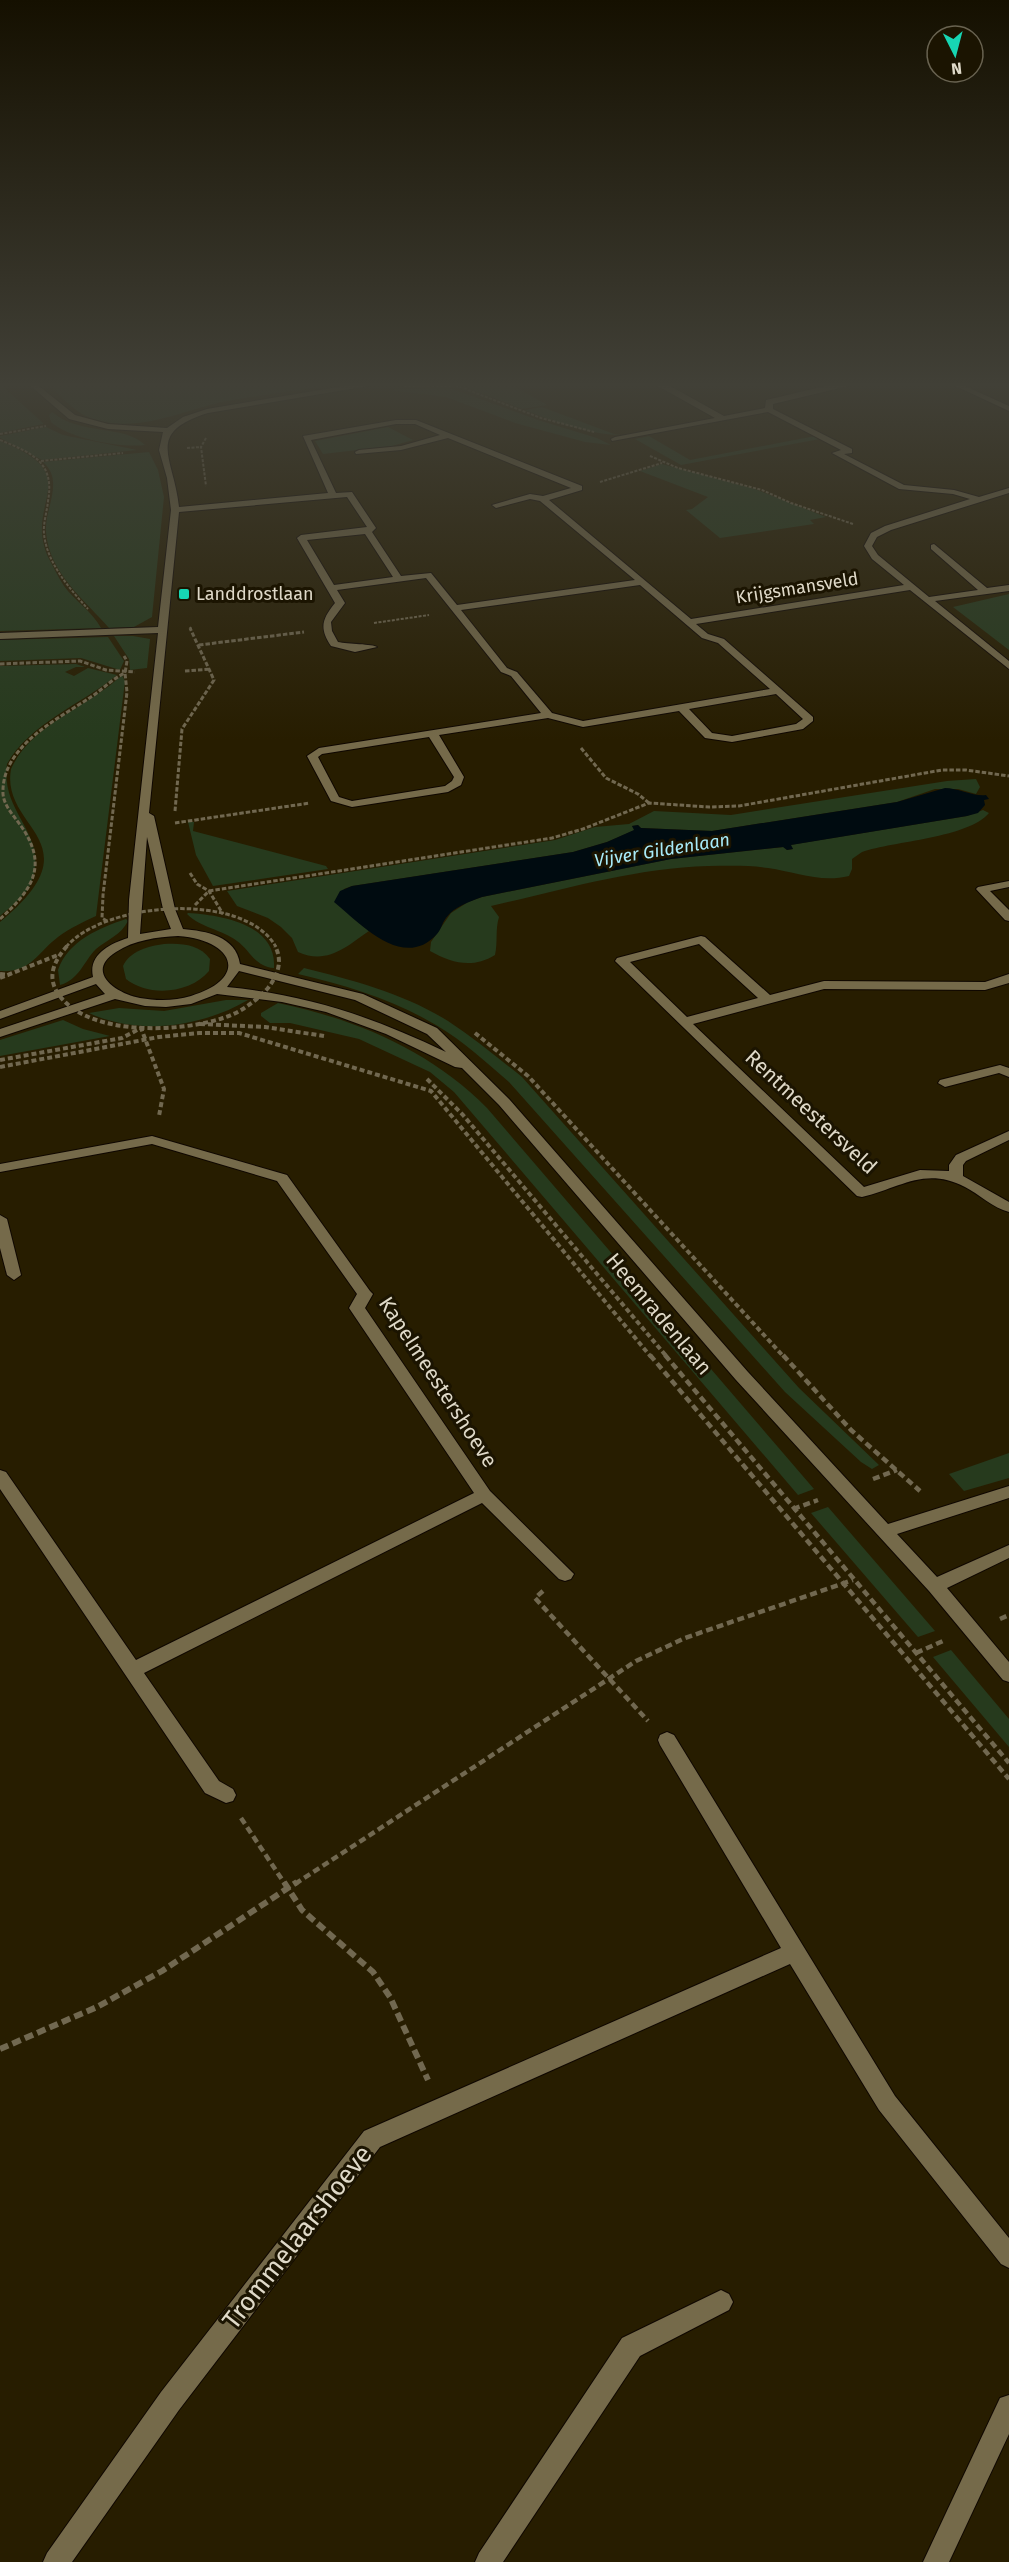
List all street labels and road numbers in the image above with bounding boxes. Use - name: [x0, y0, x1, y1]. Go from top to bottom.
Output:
- street label: Krijgsmansveld: [734, 567, 860, 609]
- street label: Rentmeestersveld: [740, 1044, 882, 1180]
- street label: Heemradenlaan: [600, 1248, 718, 1380]
- street label: Kapelmeestershoeve: [373, 1292, 503, 1472]
- street label: Trommelaarshoeve: [216, 2139, 379, 2335]

